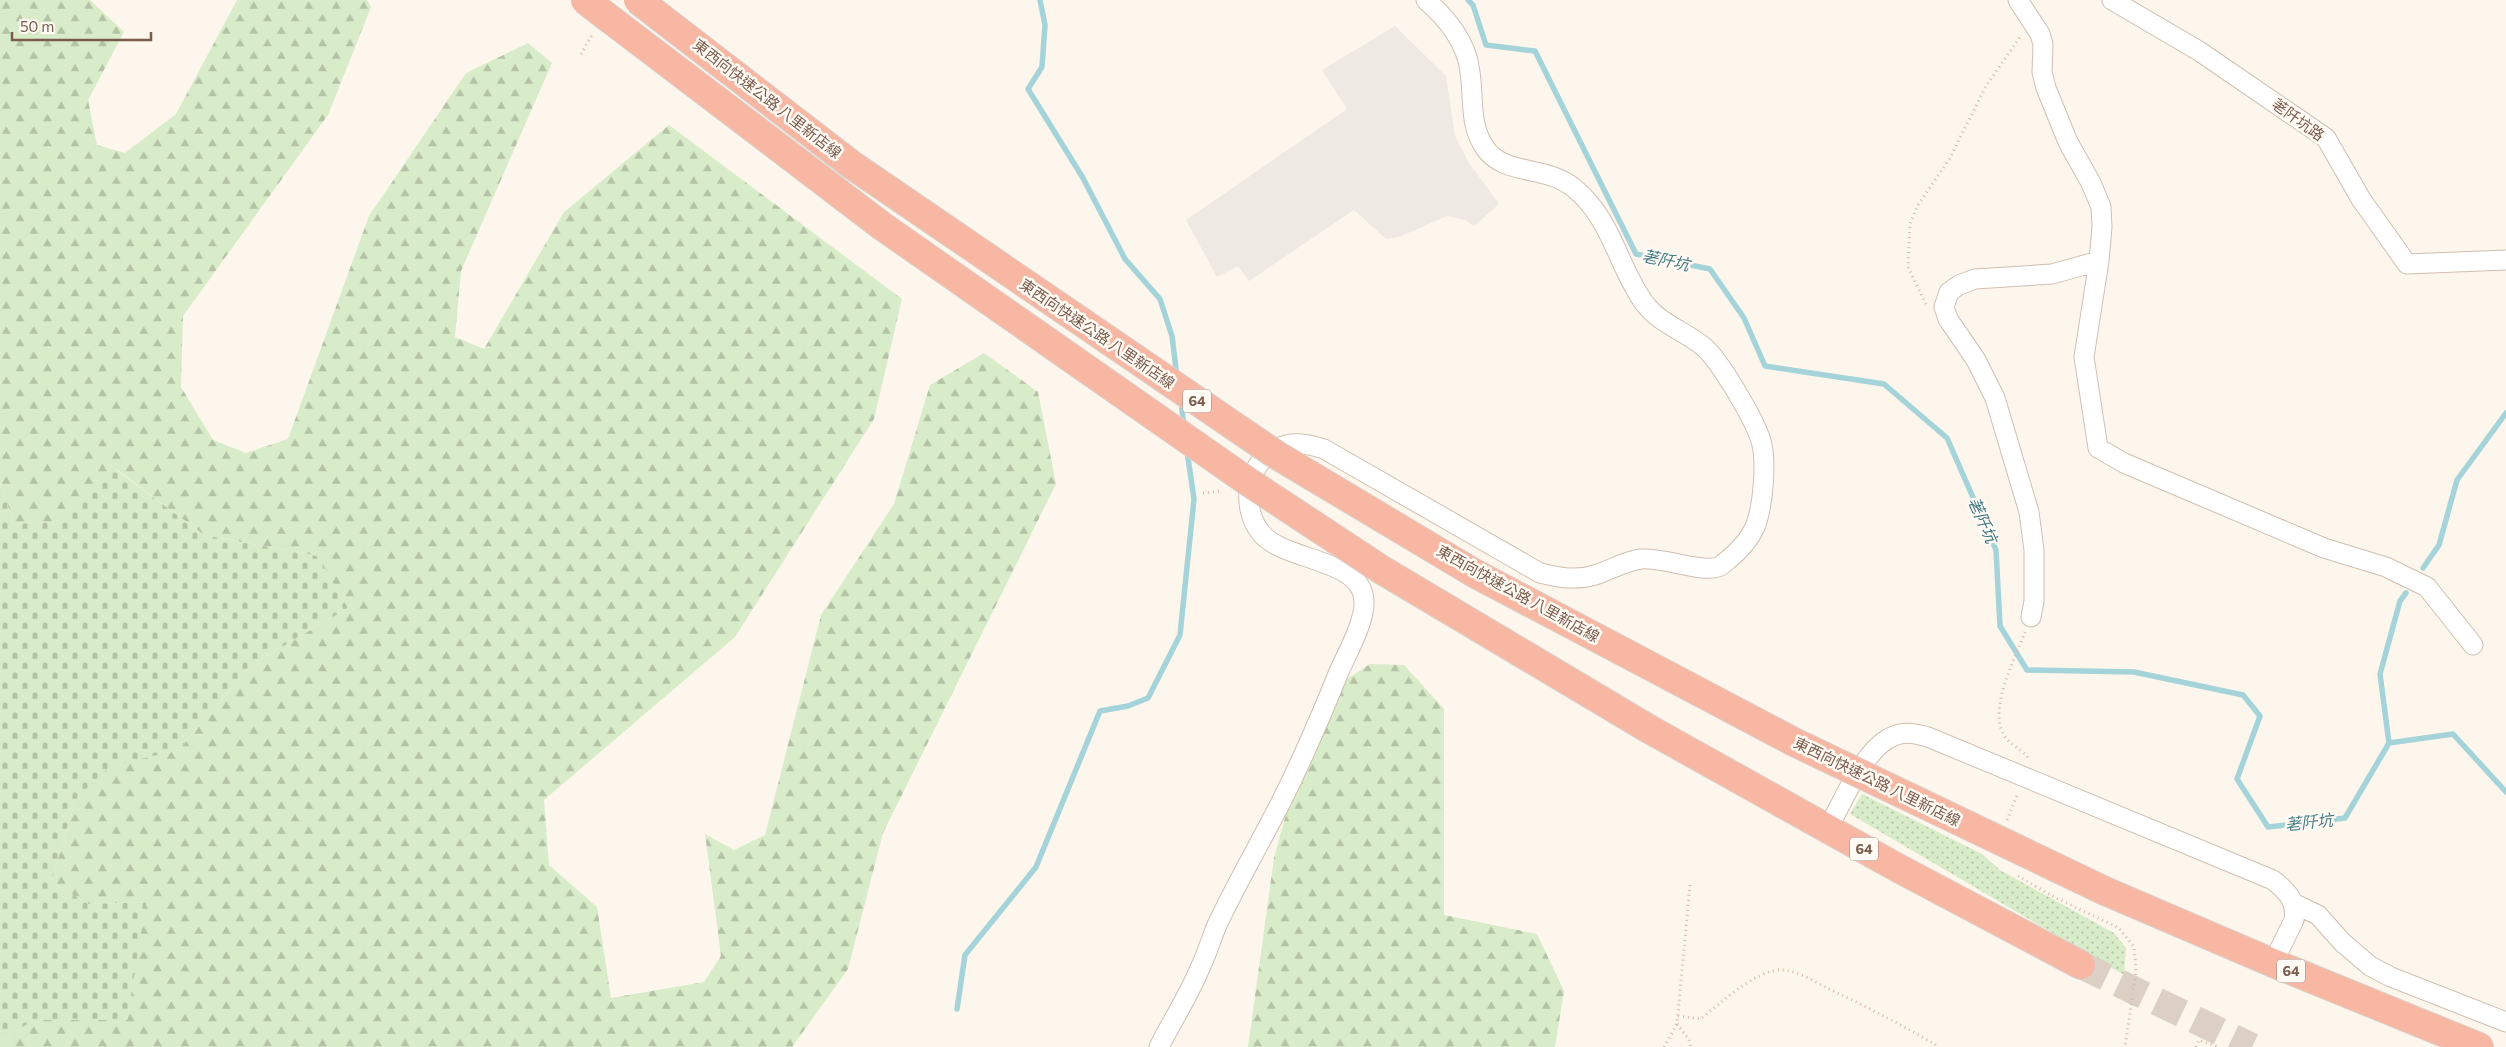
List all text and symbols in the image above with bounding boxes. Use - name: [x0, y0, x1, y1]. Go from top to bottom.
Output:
- scale bar: [12, 10, 151, 42]
- text: 50 m: [20, 17, 54, 35]
- street label: 東西向快速公路 八里新店線: [690, 35, 845, 162]
- street label: 荖阡坑路: [2269, 94, 2328, 144]
- water label: 荖阡坑: [1641, 245, 1694, 274]
- street label: 東西向快速公路 八里新店線: [1017, 275, 1178, 392]
- road number: 64: [1183, 390, 1211, 412]
- water label: 荖阡坑: [1965, 494, 2003, 547]
- street label: 東西向快速公路 八里新店線: [1434, 541, 1603, 645]
- street label: 東西向快速公路 八里新店線: [1791, 733, 1964, 829]
- water label: 荖阡坑: [2284, 809, 2336, 833]
- road number: 64: [1850, 838, 1878, 861]
- road number: 64: [2277, 959, 2305, 982]

